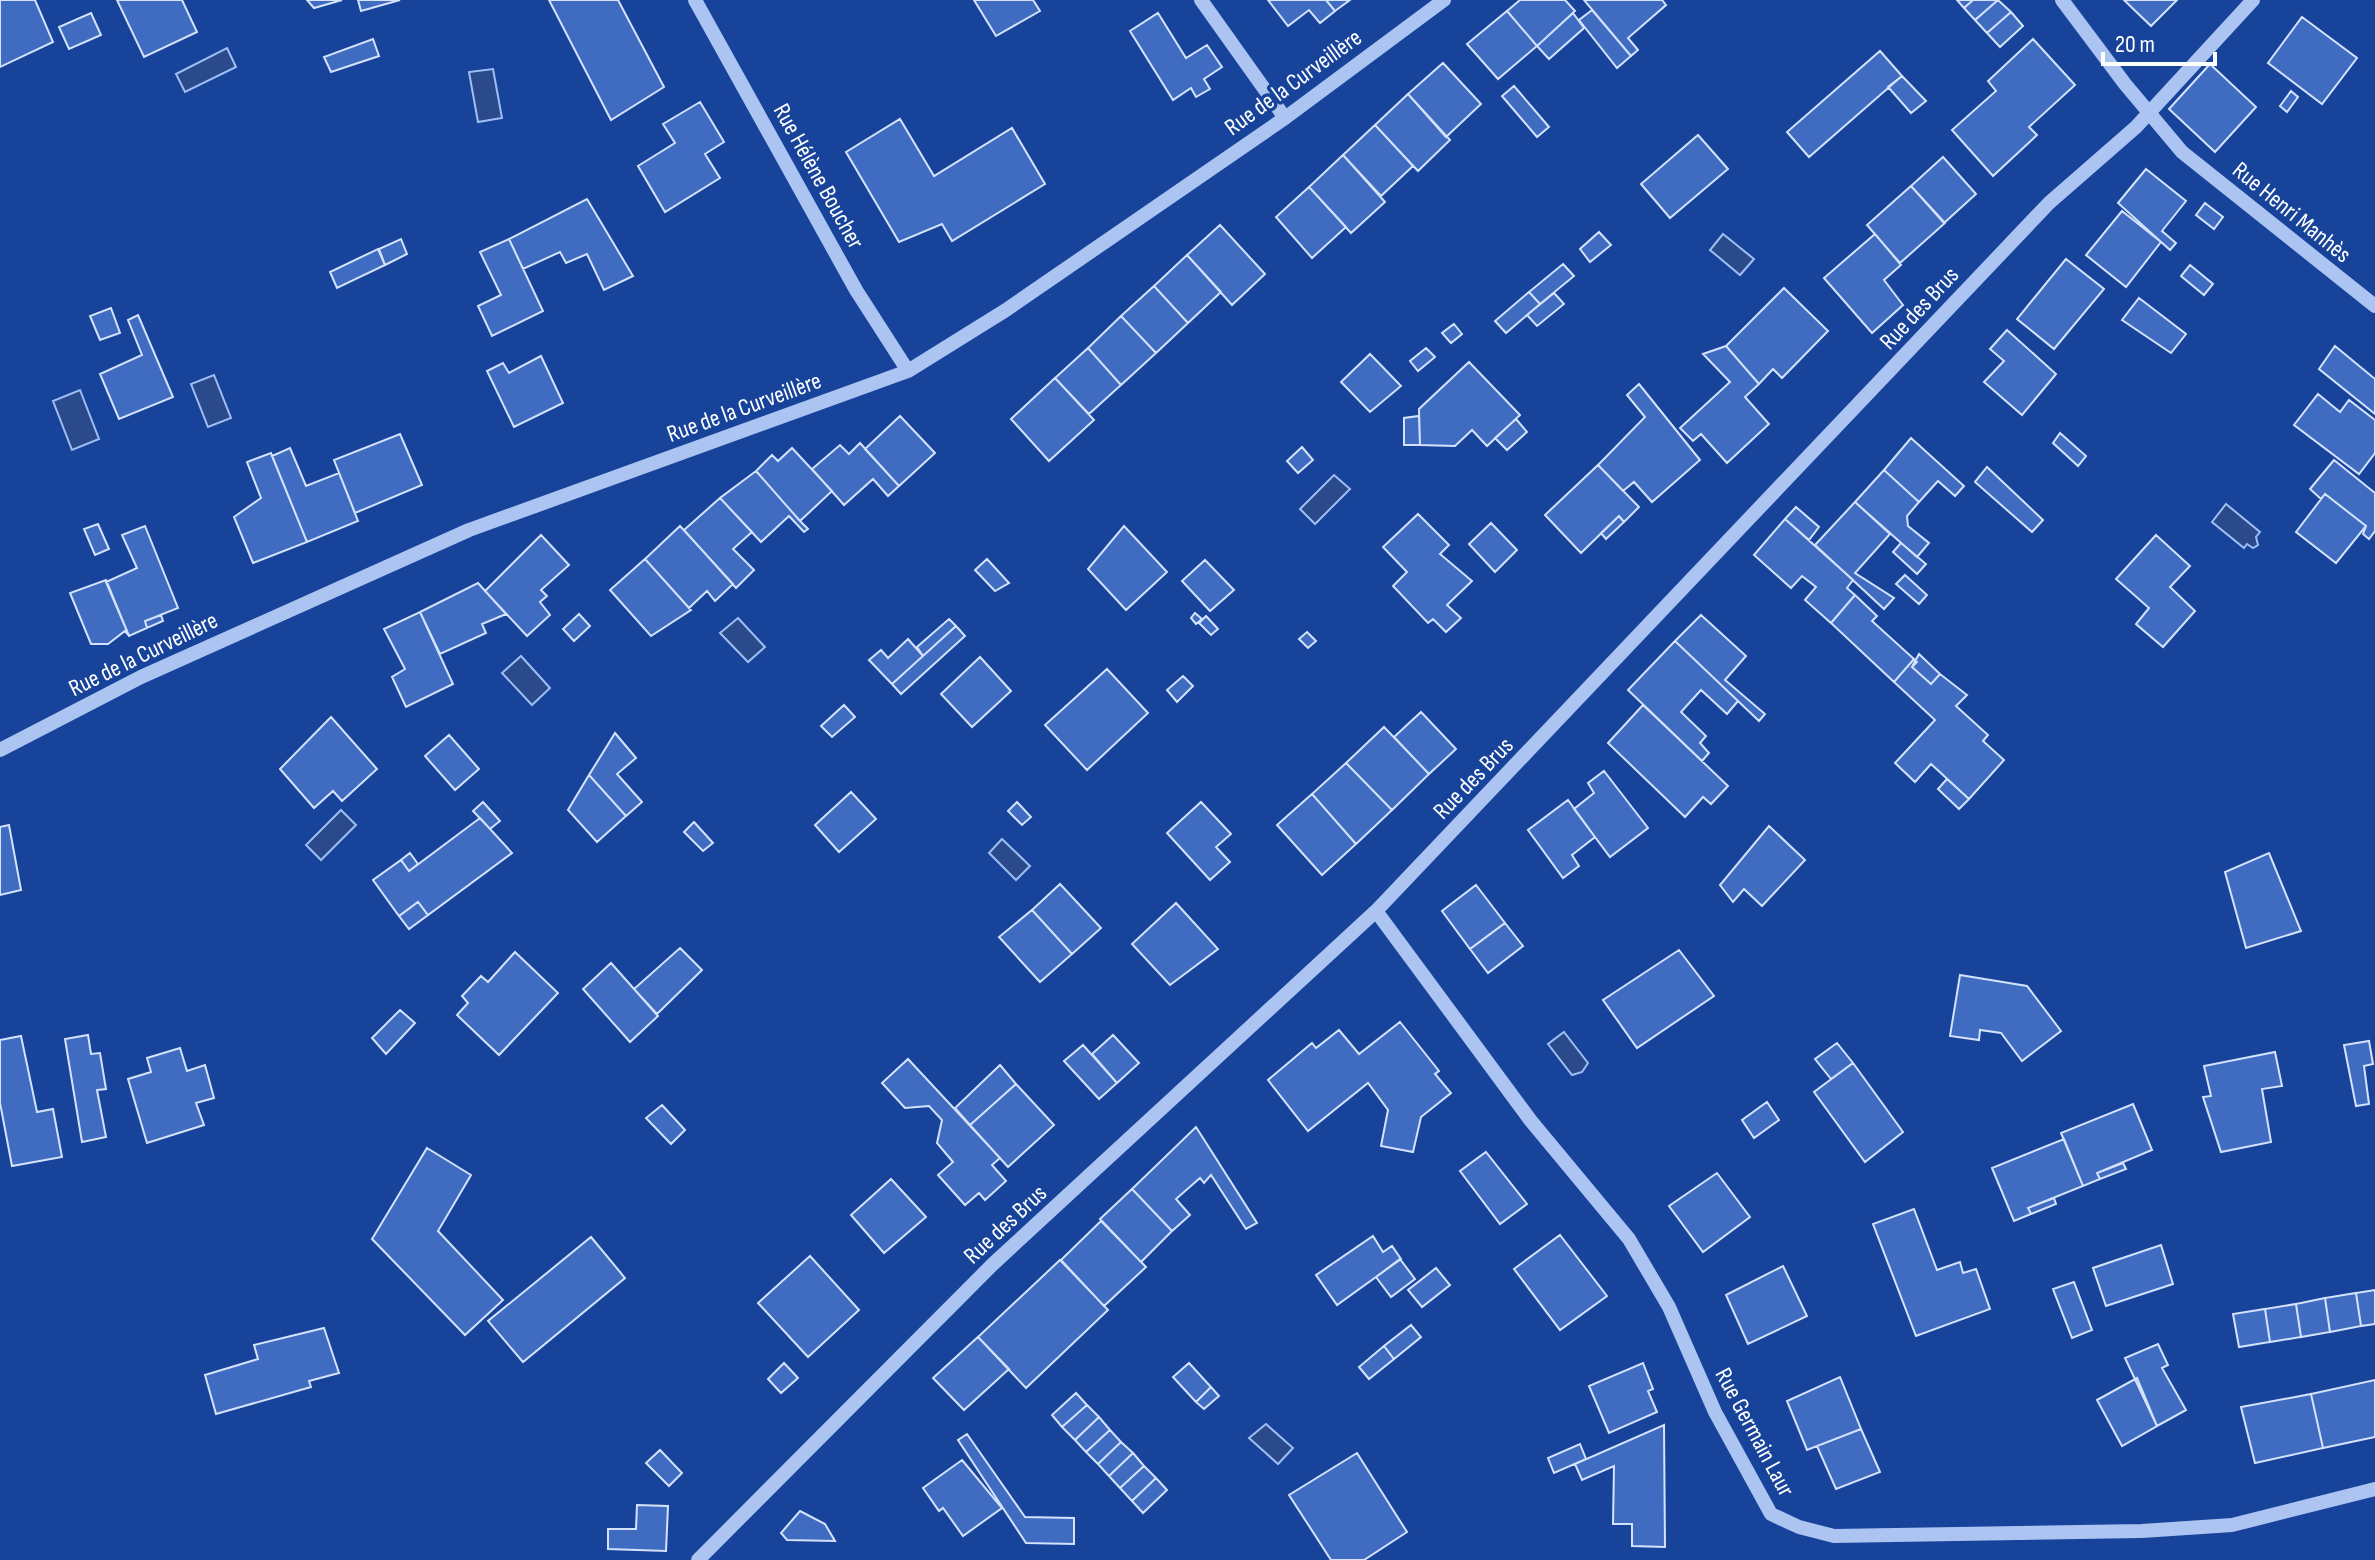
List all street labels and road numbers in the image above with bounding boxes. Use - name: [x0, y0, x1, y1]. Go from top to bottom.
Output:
- street label: Rue de la Curveillère: [1219, 23, 1367, 142]
- street label: Rue Hélène Boucher: [767, 99, 870, 254]
- street label: Rue Henri Manhès: [2227, 156, 2357, 269]
- street label: Rue des Brus: [1874, 261, 1965, 356]
- street label: Rue de la Curveillère: [663, 366, 825, 449]
- street label: Rue de la Curveillère: [64, 606, 222, 703]
- street label: Rue des Brus: [1427, 731, 1520, 825]
- street label: Rue des Brus: [958, 1179, 1053, 1270]
- street label: Rue Germain Laur: [1709, 1363, 1801, 1502]

